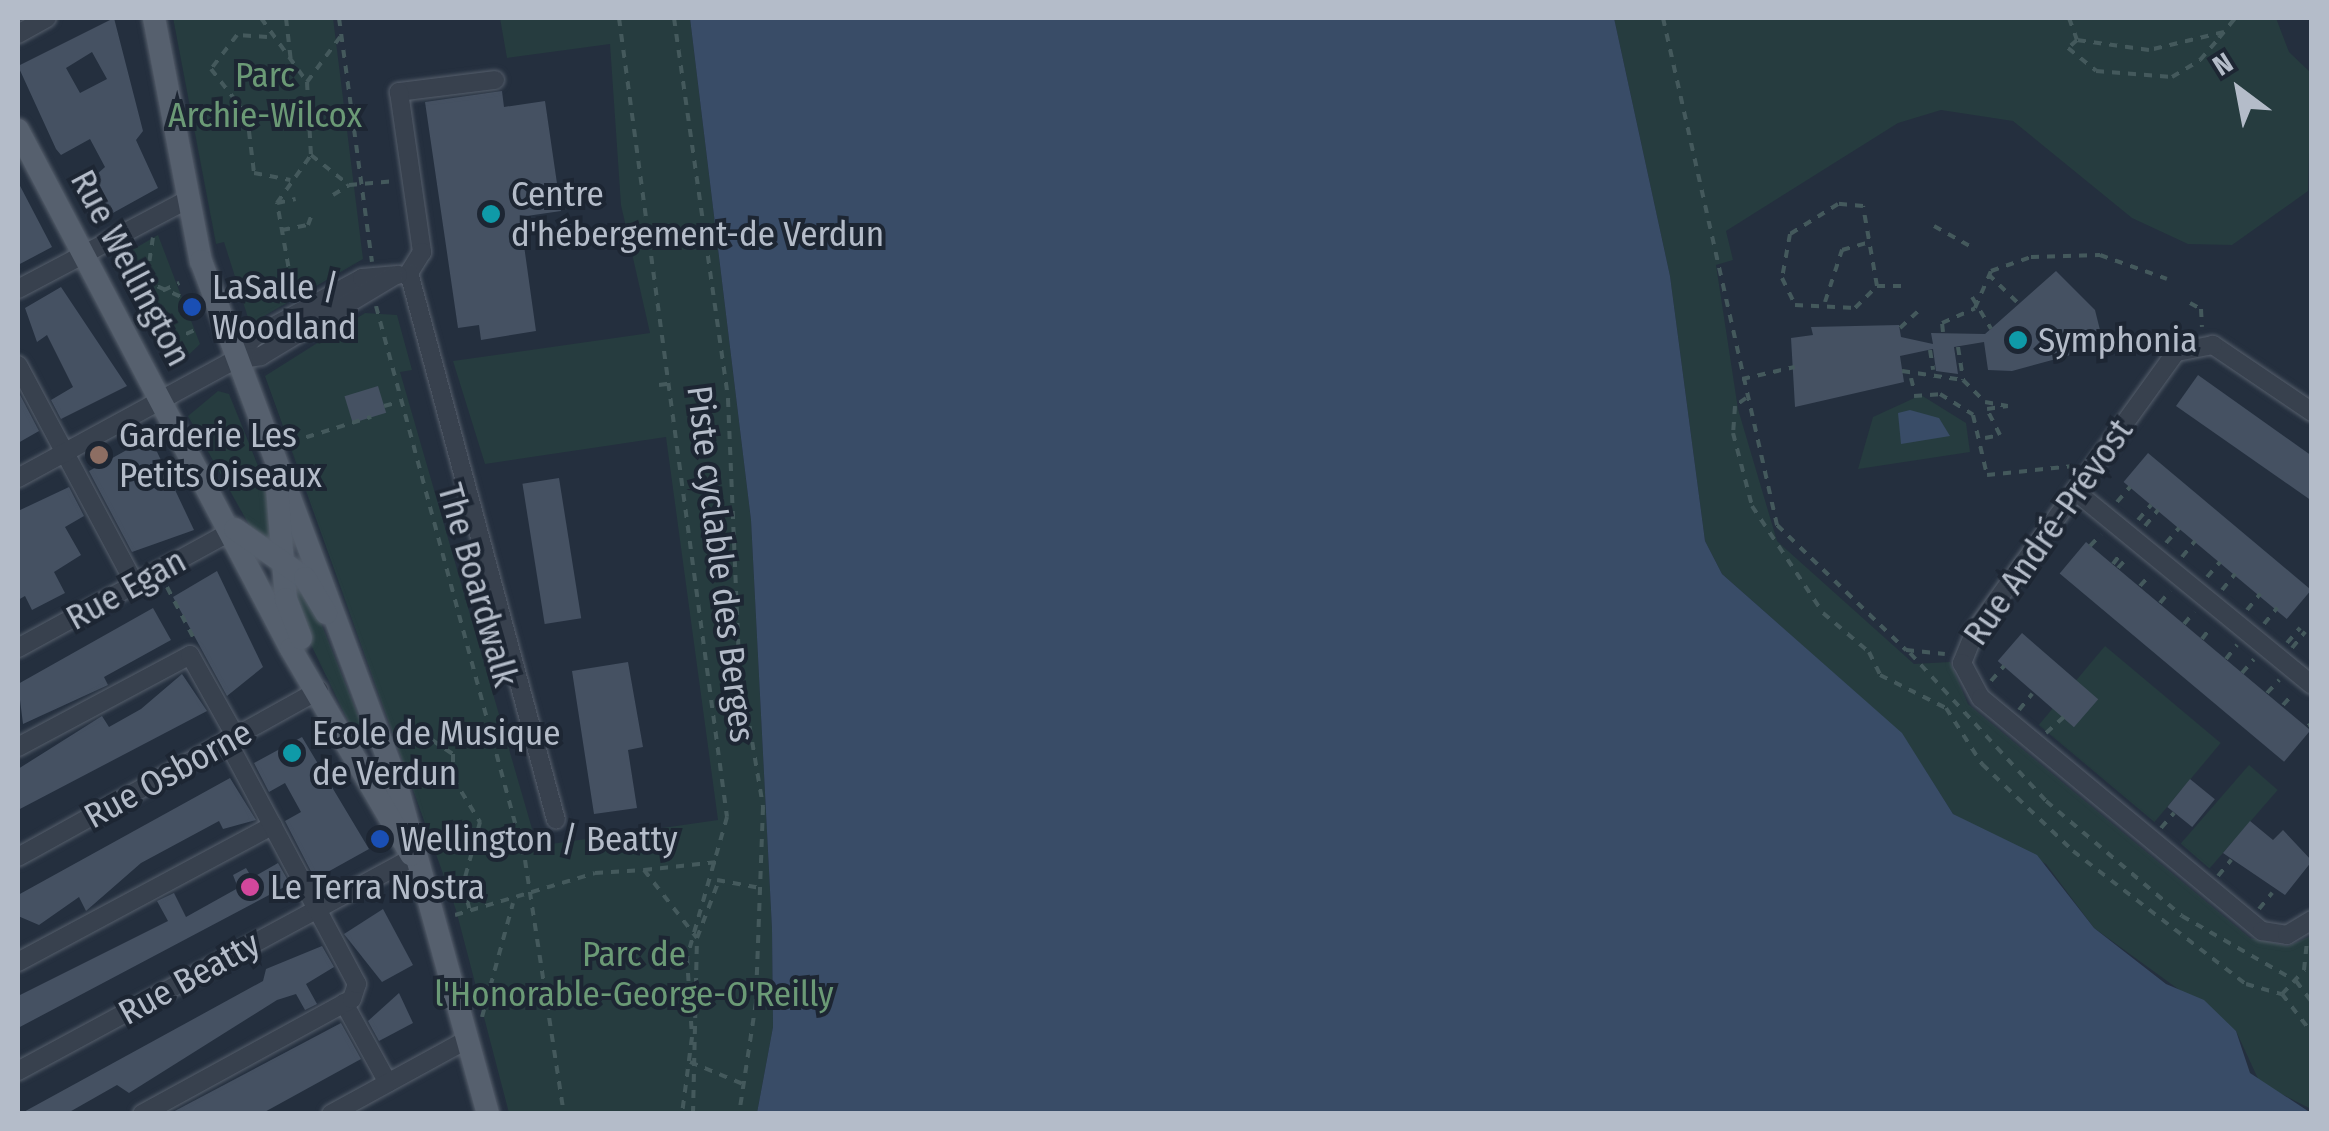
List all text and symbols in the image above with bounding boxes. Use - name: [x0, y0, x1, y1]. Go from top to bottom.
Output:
- north arrow: [2189, 40, 2289, 140]
- text: N: [2207, 46, 2239, 83]
- park label: Parc Archie-Wilcox: [168, 54, 362, 136]
- street label: Rue Wellington: [62, 163, 200, 373]
- place label: Centre d'hébergement-de Verdun: [511, 173, 884, 255]
- marker: Centre d'hébergement-de Verdun: [480, 203, 502, 225]
- place label: LaSalle / Woodland: [212, 266, 357, 348]
- marker: LaSalle / Woodland: [181, 296, 203, 318]
- place label: Symphonia: [2038, 319, 2197, 361]
- marker: Symphonia: [2007, 329, 2029, 351]
- street label: Piste cyclable des Berges: [678, 383, 764, 745]
- street label: Rue André-Prévost: [1954, 411, 2142, 653]
- place label: Garderie Les Petits Oiseaux: [119, 414, 322, 496]
- marker: Garderie Les Petits Oiseaux: [88, 444, 110, 466]
- street label: The Boardwalk: [429, 479, 527, 691]
- street label: Rue Egan: [59, 539, 193, 639]
- street label: Rue Osborne: [77, 711, 259, 837]
- place label: Ecole de Musique de Verdun: [312, 712, 561, 794]
- marker: Ecole de Musique de Verdun: [281, 742, 303, 764]
- place label: Wellington / Beatty: [400, 818, 678, 860]
- marker: Wellington / Beatty: [369, 828, 391, 850]
- place label: Le Terra Nostra: [270, 866, 485, 908]
- marker: Le Terra Nostra: [239, 876, 261, 898]
- street label: Rue Beatty: [111, 922, 267, 1034]
- park label: Parc de l'Honorable-George-O'Reilly: [434, 933, 834, 1015]

